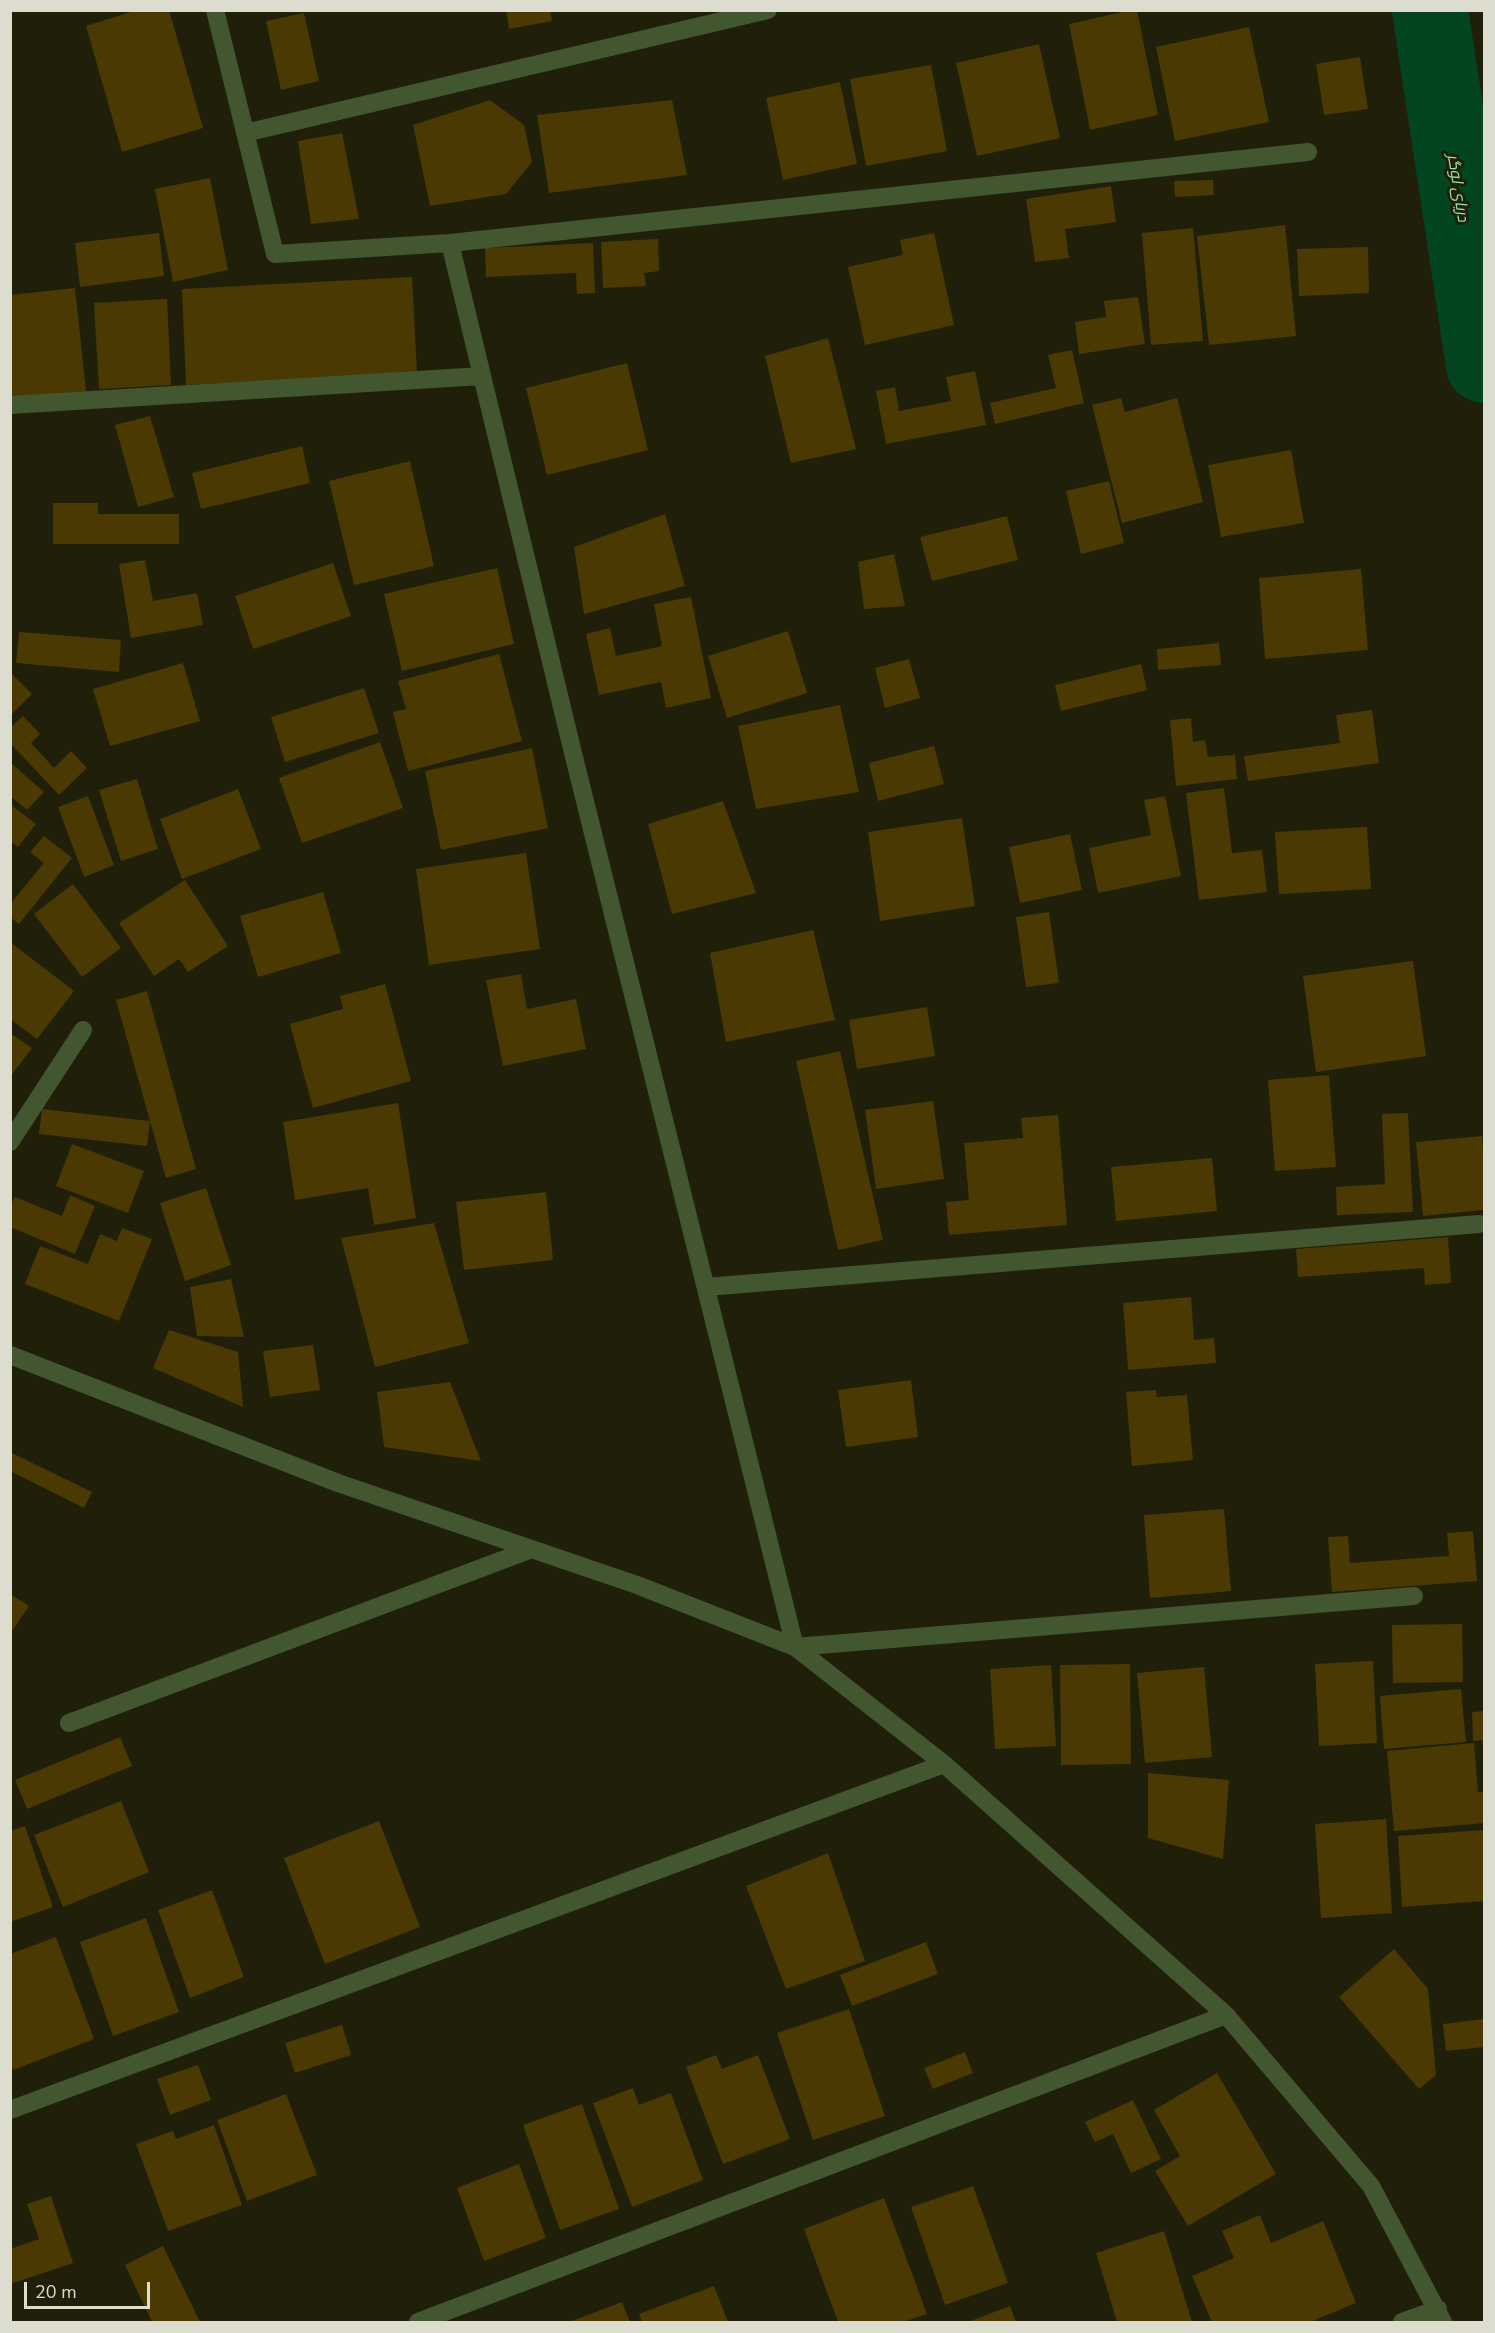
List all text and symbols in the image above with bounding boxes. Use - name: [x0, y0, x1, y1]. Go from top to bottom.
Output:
- water label: دریای لوگر: [1442, 153, 1472, 223]
- scale bar: [27, 2270, 153, 2308]
- text: 20 m: [35, 2280, 77, 2304]

